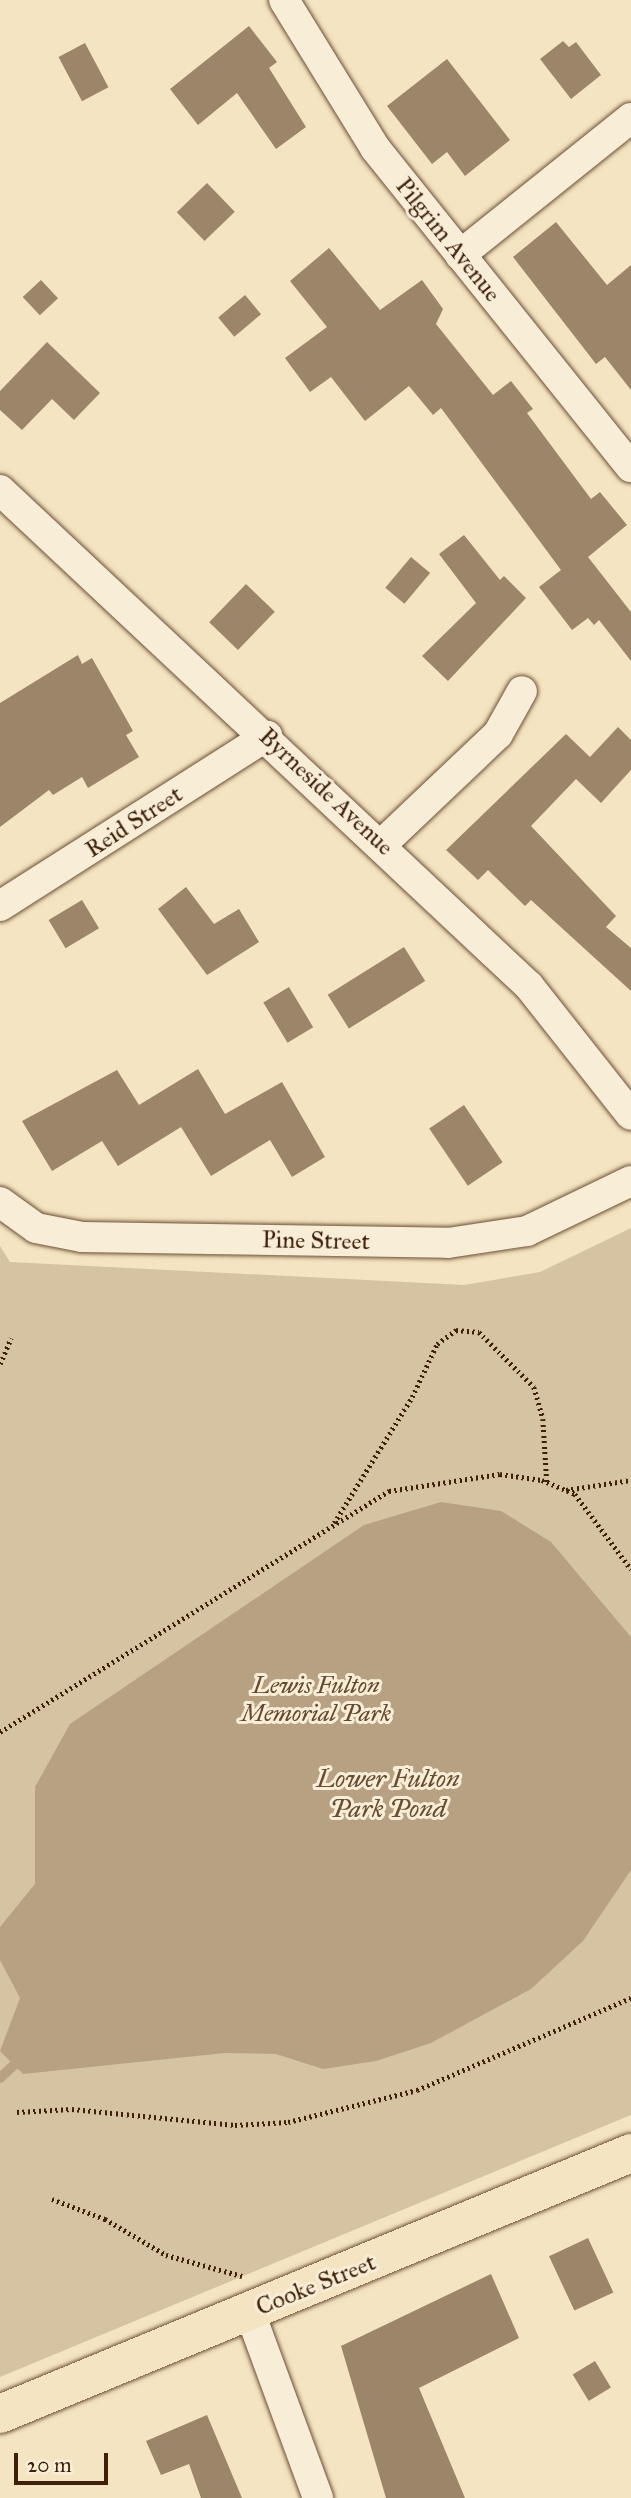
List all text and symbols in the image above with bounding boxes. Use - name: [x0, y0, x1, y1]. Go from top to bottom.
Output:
- street label: Pilgrim Avenue: [389, 172, 507, 308]
- street label: Byrneside Avenue: [253, 722, 399, 862]
- street label: Reid Street: [80, 780, 188, 864]
- street label: Pine Street: [262, 1226, 370, 1256]
- park label: Lewis Fulton Memorial Park: [241, 1672, 391, 1728]
- water label: Lower Fulton Park Pond: [316, 1763, 460, 1824]
- street label: Cooke Street: [252, 2248, 380, 2322]
- scale bar: [18, 2438, 112, 2482]
- text: 20 m: [27, 2452, 72, 2478]

